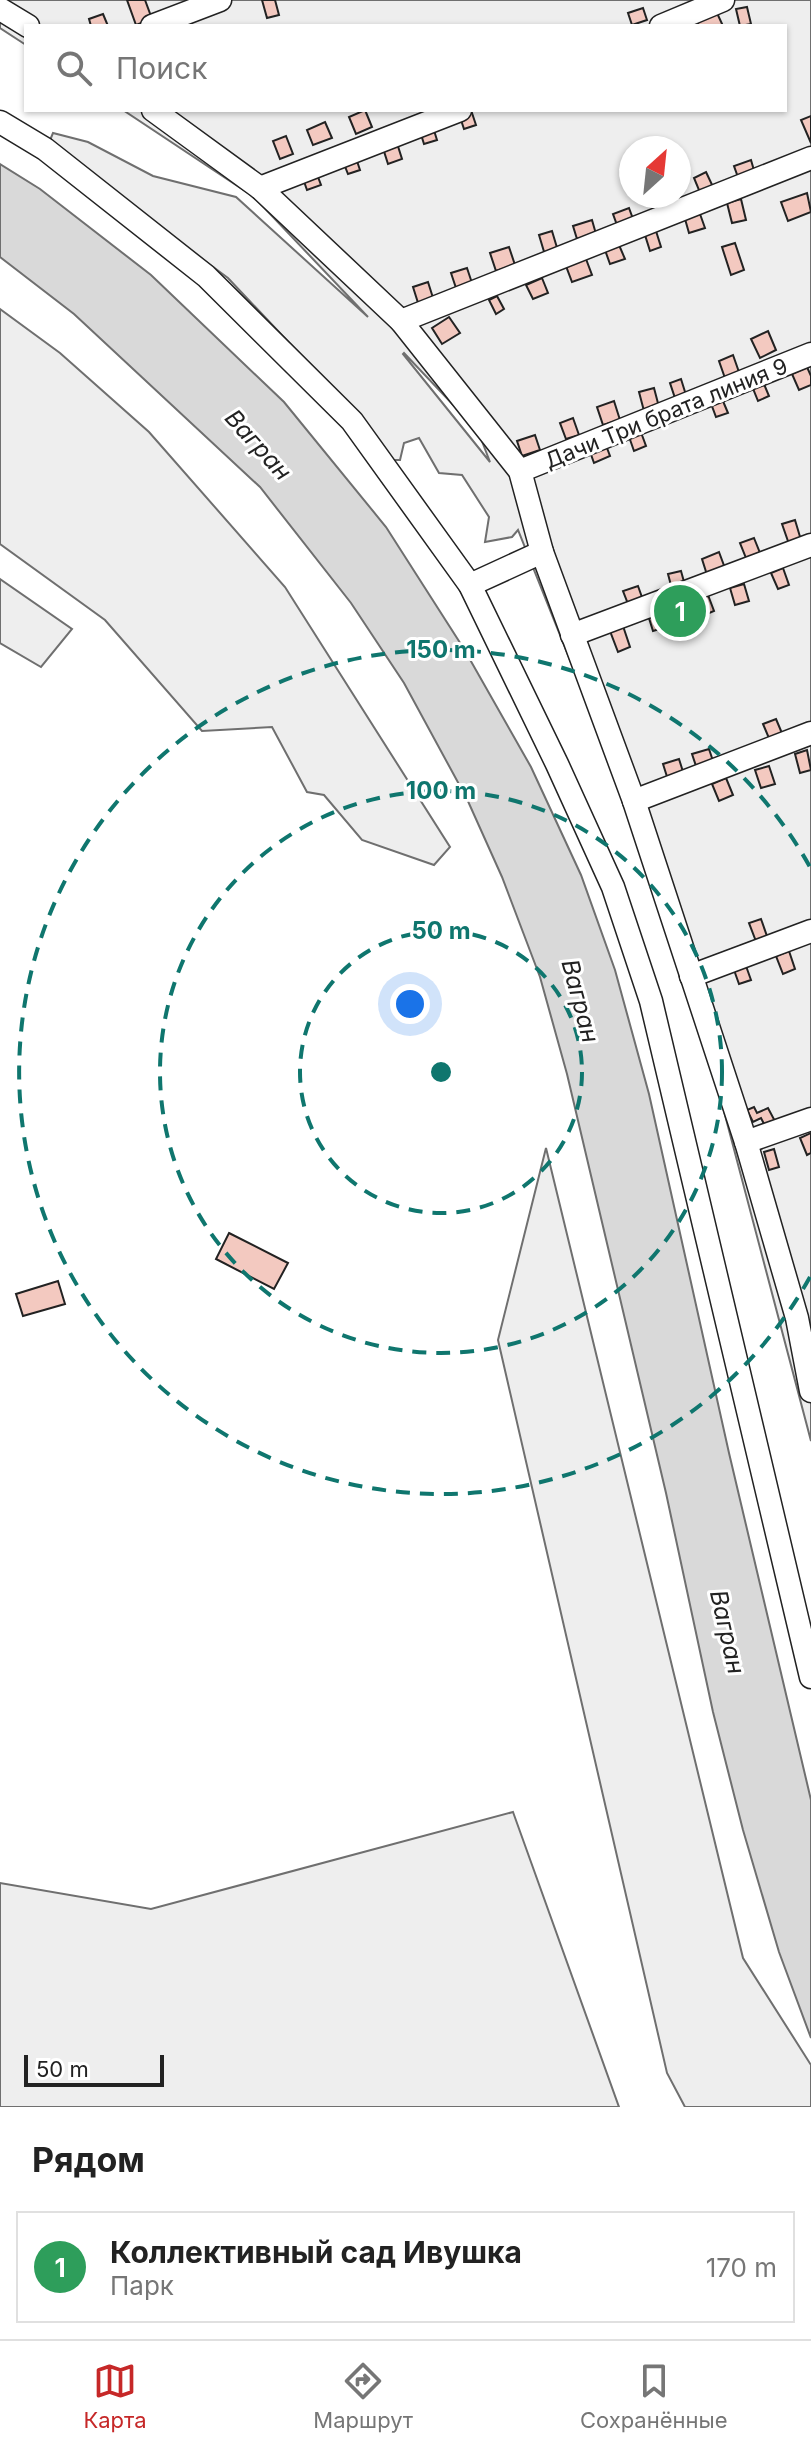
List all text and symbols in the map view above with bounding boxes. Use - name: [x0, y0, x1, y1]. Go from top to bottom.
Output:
- search box: [24, 24, 787, 112]
- icon: search: [52, 46, 96, 90]
- text: Поиск: [116, 50, 207, 86]
- north arrow: [619, 136, 691, 208]
- street label: Дачи Три брата линия 9: [541, 352, 791, 474]
- water label: Вагран: [219, 403, 298, 486]
- pin: 1: [654, 581, 706, 641]
- text: 150 m: [406, 635, 476, 664]
- text: 100 m: [406, 776, 476, 805]
- text: 50 m: [411, 916, 471, 945]
- water label: Вагран: [555, 956, 606, 1046]
- your location: [390, 984, 430, 1024]
- centre of rings: [427, 1058, 455, 1086]
- water label: Вагран: [704, 1587, 751, 1677]
- scale bar: [24, 2051, 164, 2087]
- text: 50 m: [36, 2056, 89, 2082]
- text: Рядом: [32, 2139, 145, 2180]
- text: Коллективный сад Ивушка: [110, 2234, 522, 2270]
- text: 1: [54, 2252, 66, 2283]
- text: 170 m: [706, 2252, 777, 2283]
- text: Парк: [110, 2270, 174, 2301]
- tab: Карта: [83, 2359, 147, 2433]
- tab: Маршрут: [313, 2359, 413, 2433]
- tab: Сохранённые: [580, 2359, 728, 2433]

